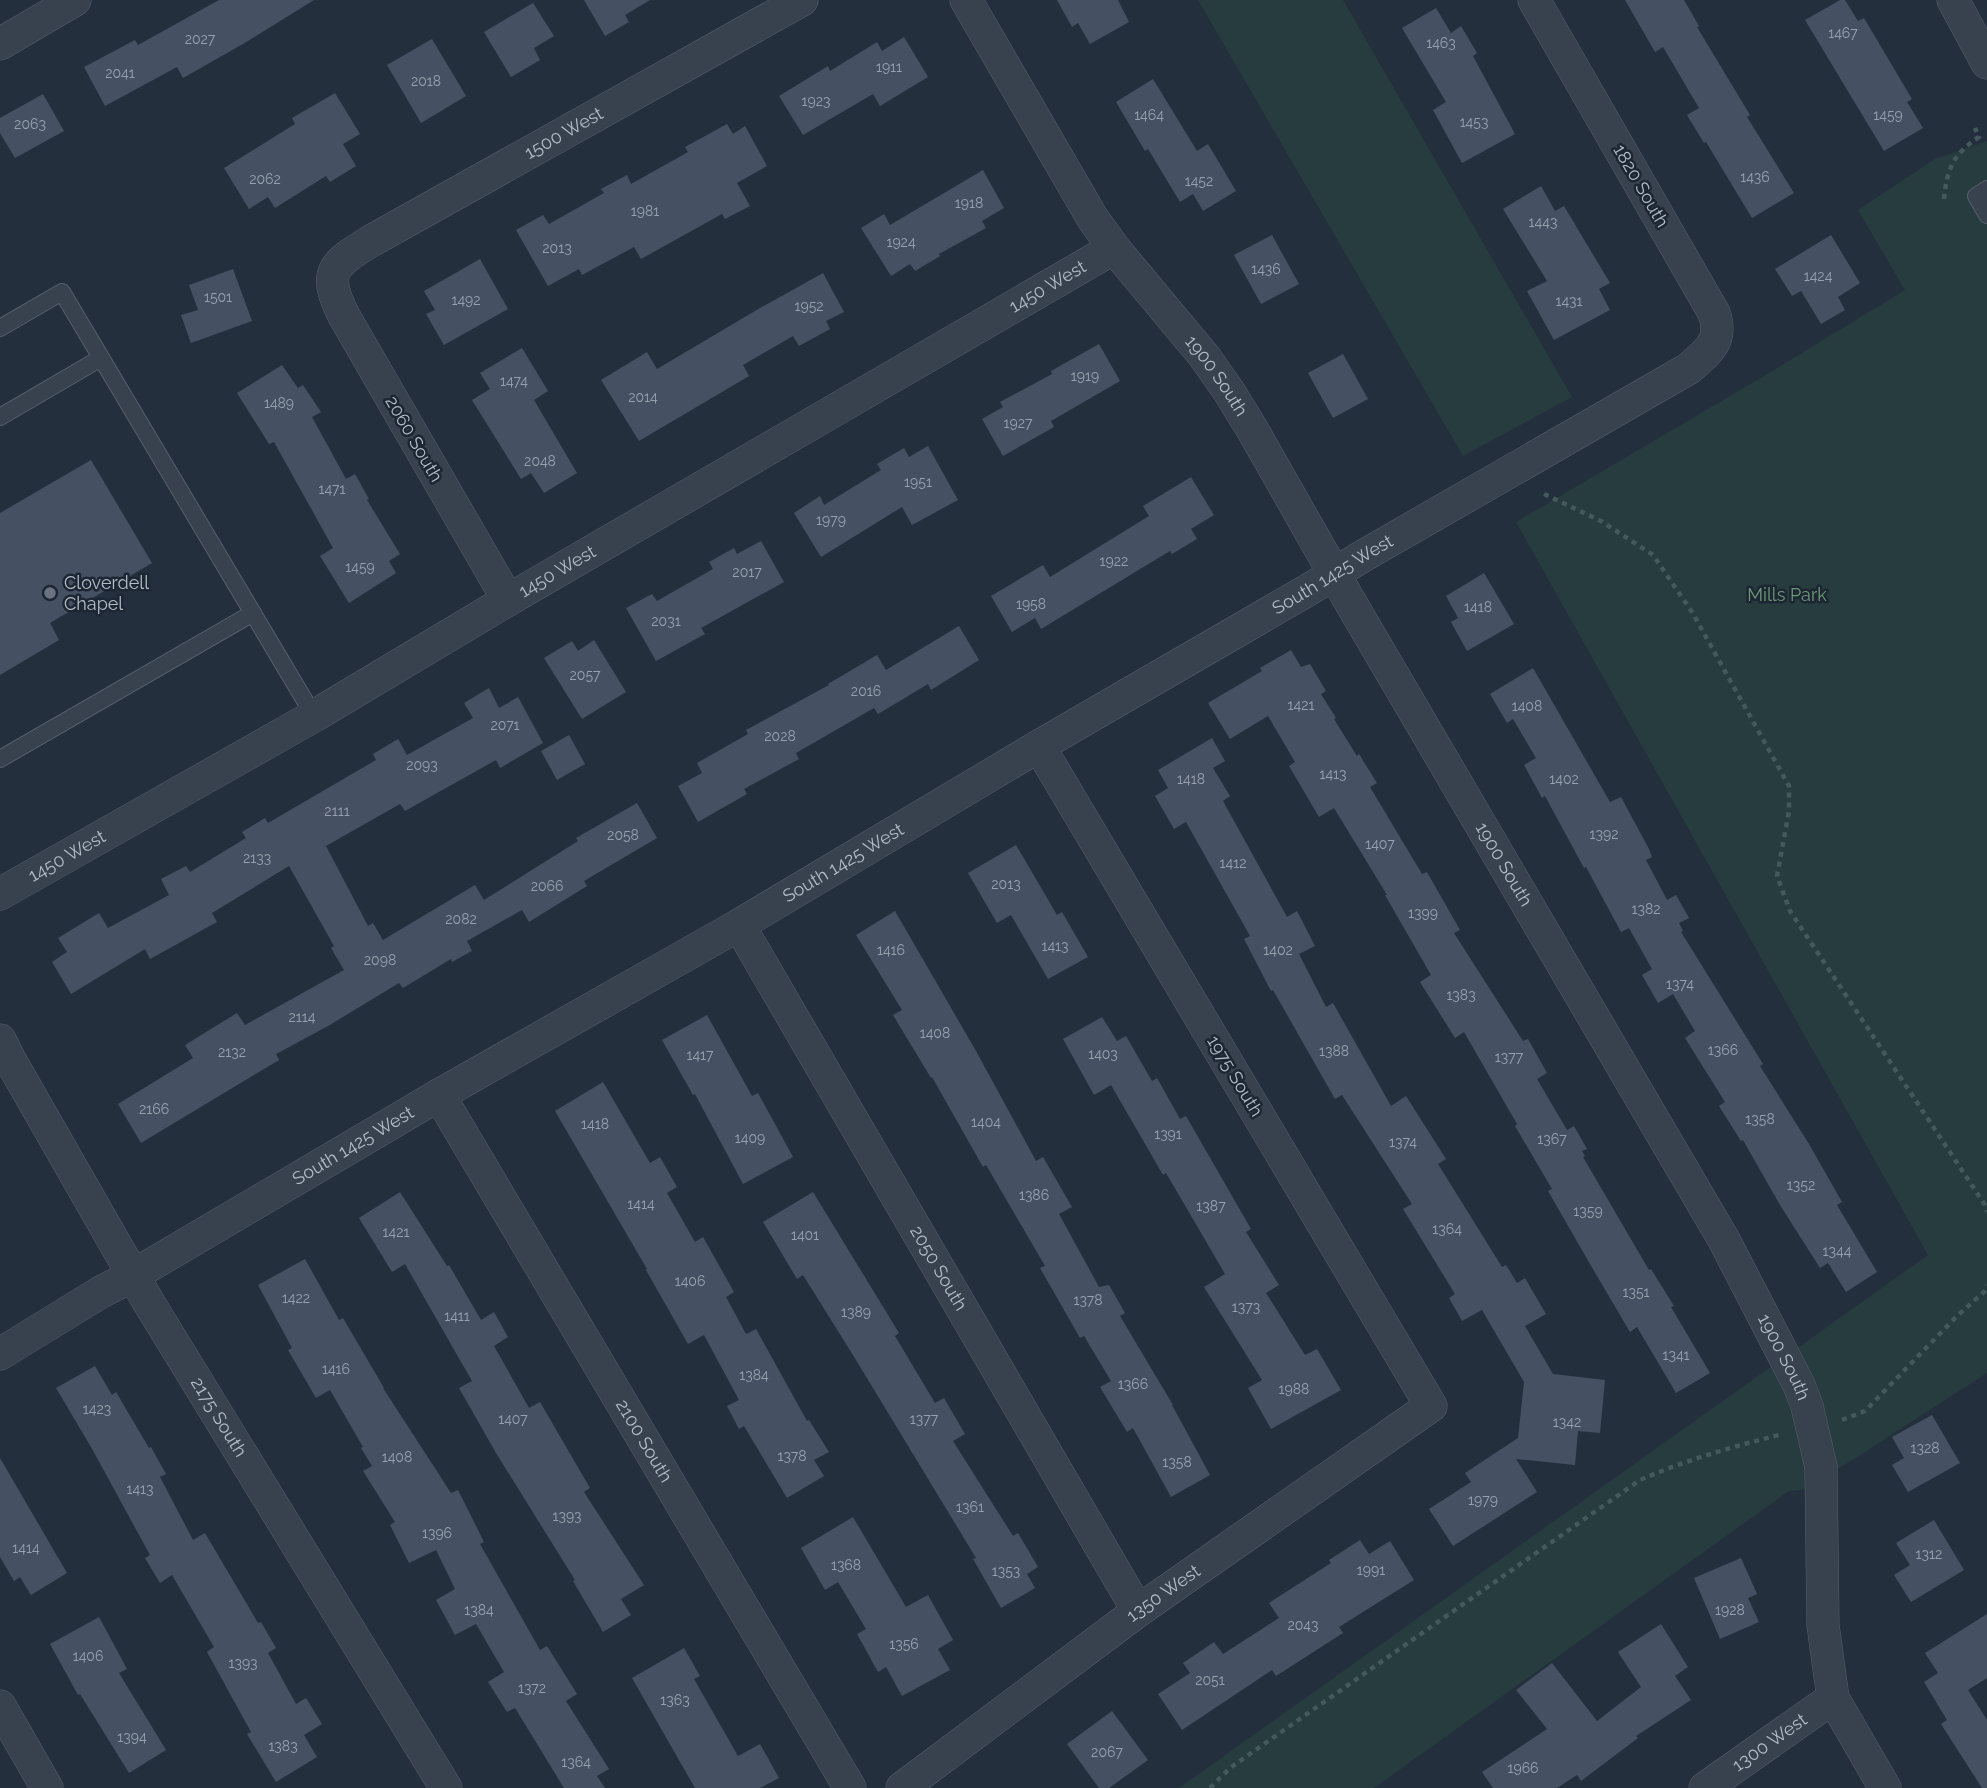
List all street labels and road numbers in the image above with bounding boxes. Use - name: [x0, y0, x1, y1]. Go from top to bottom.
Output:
- street label: 1500 West: [521, 102, 607, 163]
- street label: 1820 South: [1609, 141, 1674, 231]
- street label: 1450 West: [1005, 256, 1090, 317]
- street label: 1900 South: [1181, 331, 1252, 420]
- street label: 2060 South: [381, 392, 447, 485]
- street label: South 1425 West: [1268, 530, 1397, 618]
- street label: 1450 West: [515, 540, 599, 601]
- street label: South 1425 West: [779, 818, 907, 907]
- street label: 1900 South: [1472, 818, 1537, 910]
- street label: 1450 West: [24, 825, 109, 886]
- street label: 1975 South: [1203, 1031, 1268, 1120]
- street label: South 1425 West: [288, 1101, 417, 1189]
- street label: 2050 South: [906, 1222, 972, 1314]
- street label: 1900 South: [1754, 1310, 1815, 1403]
- street label: 2175 South: [187, 1373, 252, 1460]
- street label: 2100 South: [612, 1395, 677, 1486]
- street label: 1350 West: [1122, 1560, 1204, 1626]
- street label: 1300 West: [1728, 1709, 1811, 1776]

